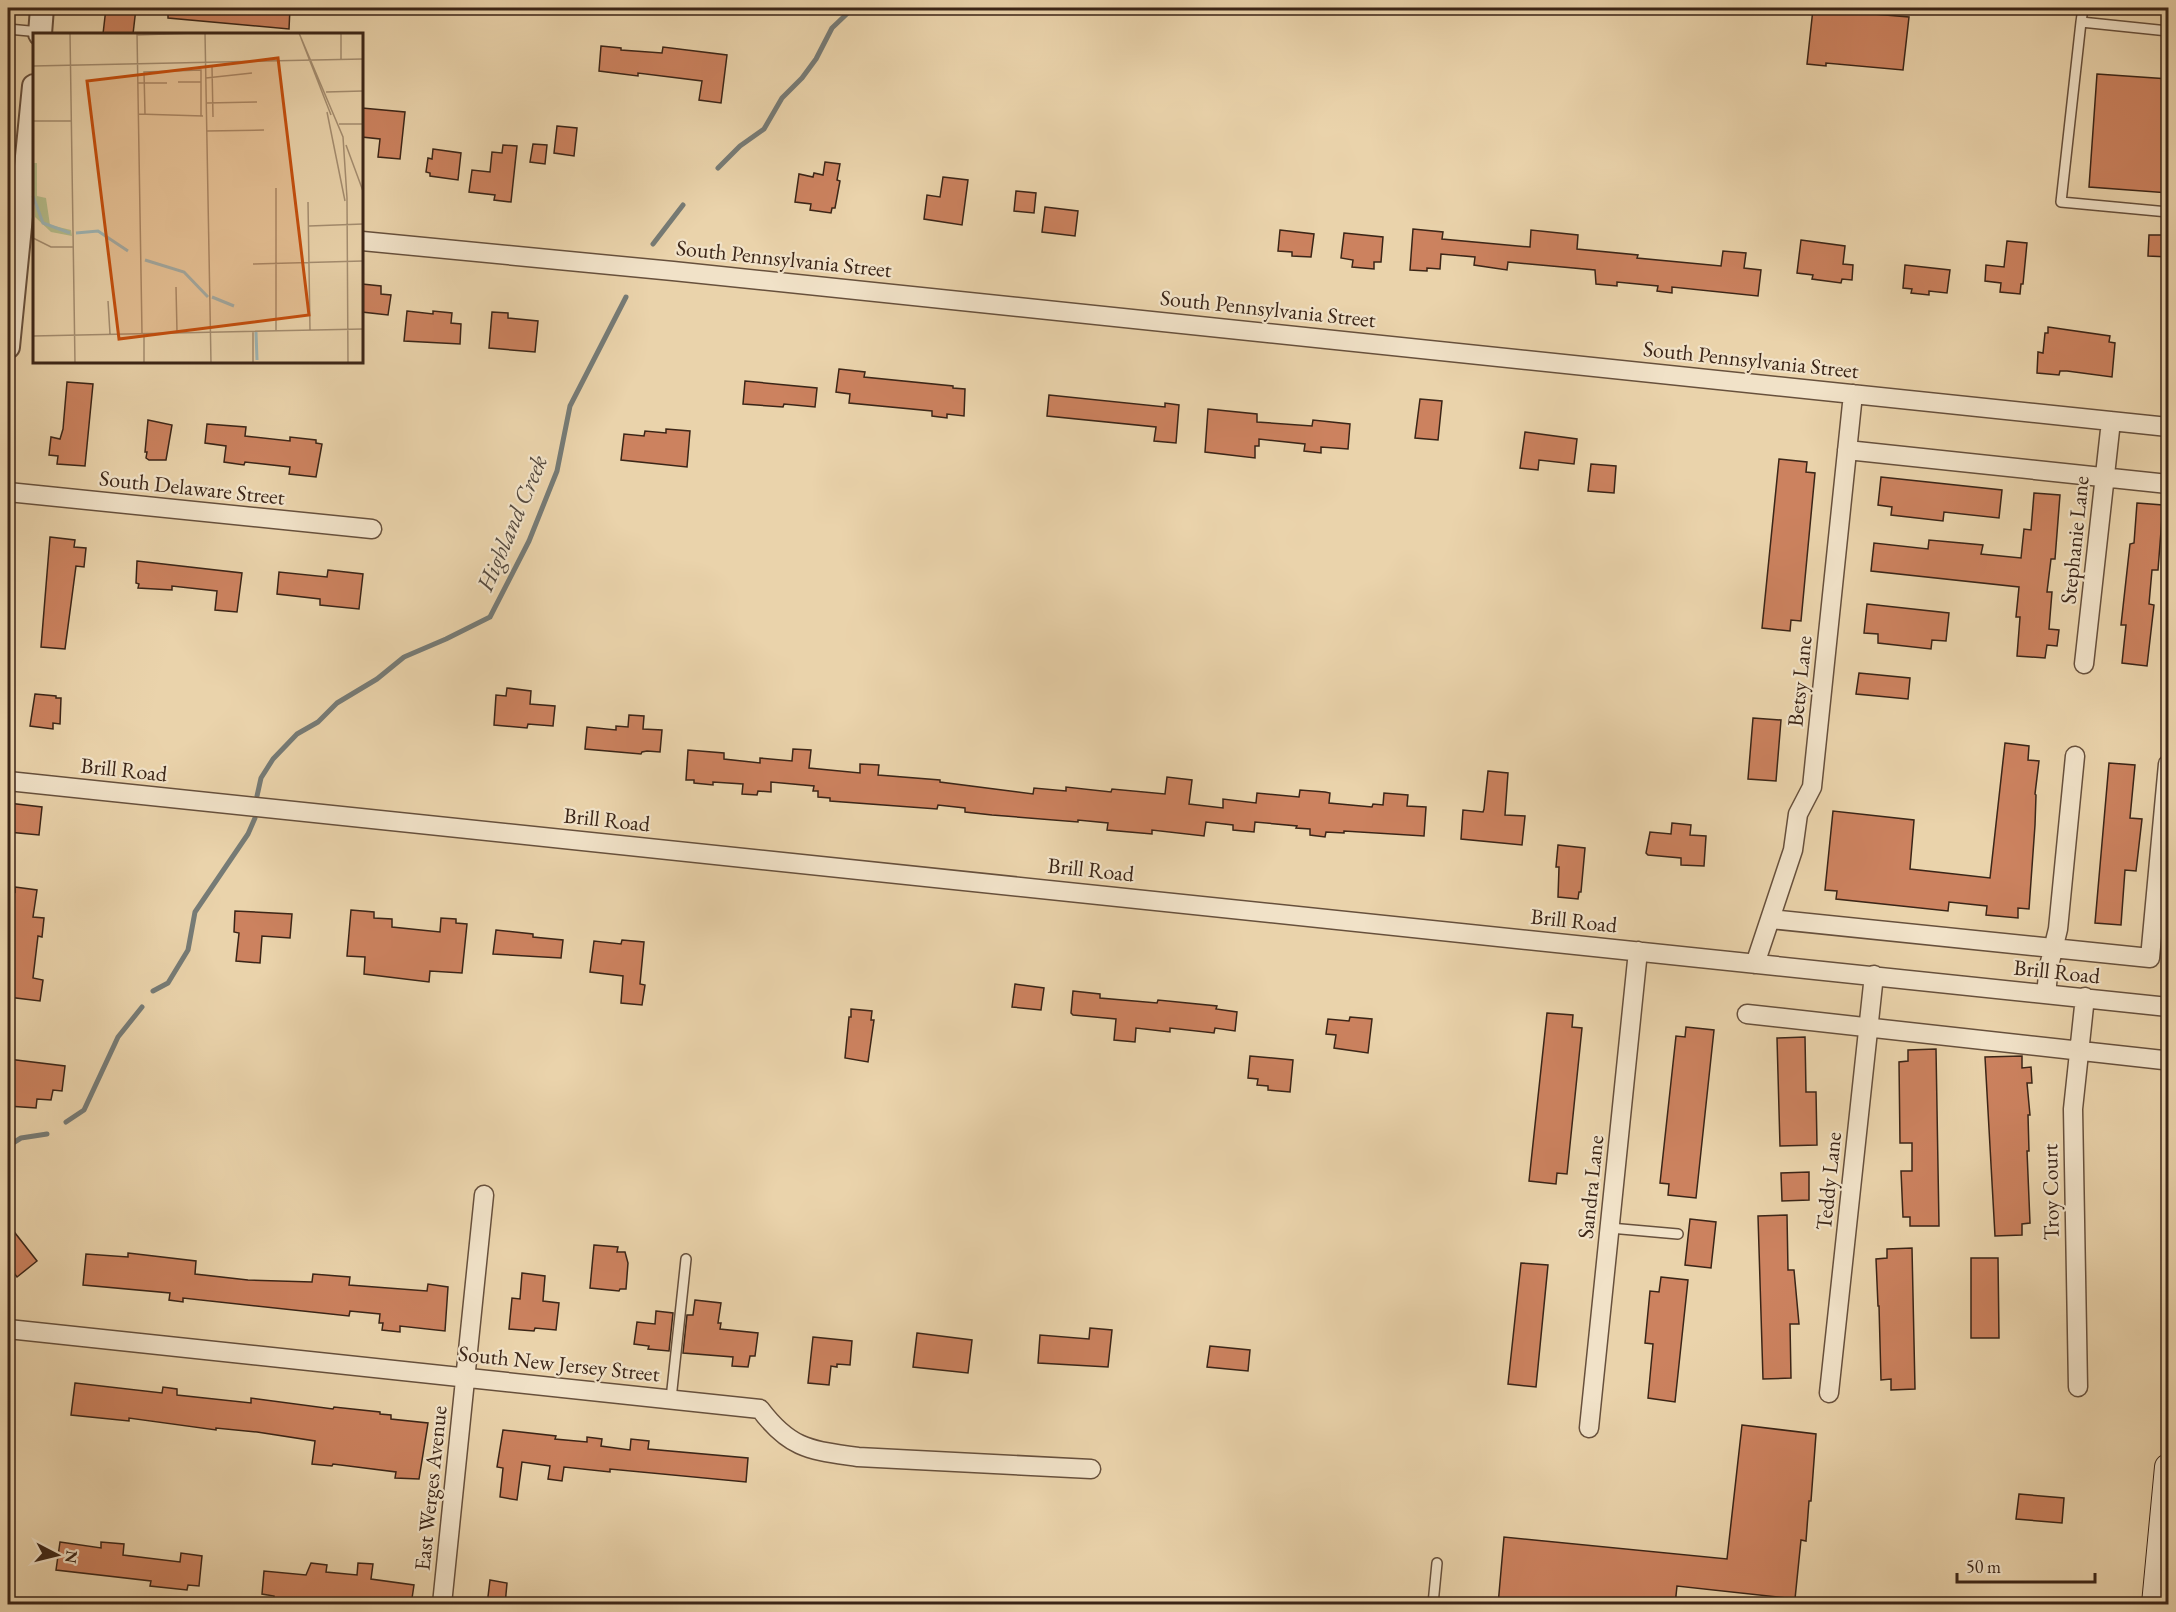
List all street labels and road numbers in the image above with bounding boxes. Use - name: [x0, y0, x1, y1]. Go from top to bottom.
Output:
- street label: South Pennsylvania Street: [675, 233, 893, 284]
- street label: South Pennsylvania Street: [1159, 283, 1377, 334]
- street label: South Pennsylvania Street: [1642, 334, 1860, 385]
- street label: South Delaware Street: [98, 463, 286, 512]
- street label: Stephanie Lane: [2053, 474, 2096, 606]
- street label: Betsy Lane: [1780, 634, 1819, 728]
- street label: Brill Road: [79, 751, 169, 789]
- street label: Brill Road: [562, 801, 652, 839]
- street label: Brill Road: [1046, 851, 1136, 889]
- street label: Brill Road: [1529, 902, 1619, 940]
- street label: Brill Road: [2012, 953, 2102, 991]
- street label: Teddy Lane: [1809, 1130, 1848, 1232]
- street label: Sandra Lane: [1571, 1133, 1610, 1240]
- street label: Troy Court: [2035, 1143, 2066, 1241]
- street label: South New Jersey Street: [457, 1339, 661, 1388]
- street label: East Werges Avenue: [407, 1404, 454, 1572]

